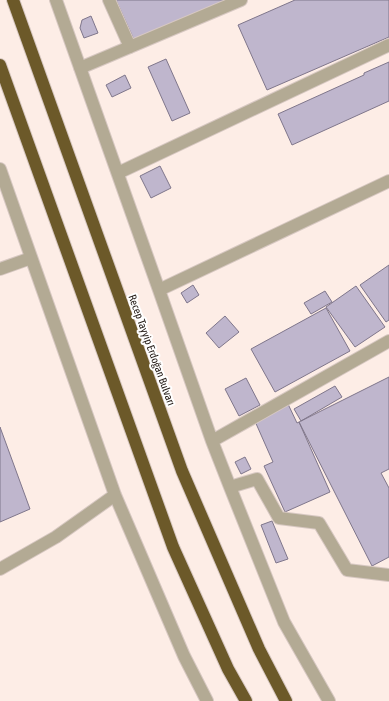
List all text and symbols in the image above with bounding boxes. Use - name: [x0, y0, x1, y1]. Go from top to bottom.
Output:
- street label: Recep Tayyip Erdoğan Bulvarı: [126, 293, 178, 407]

